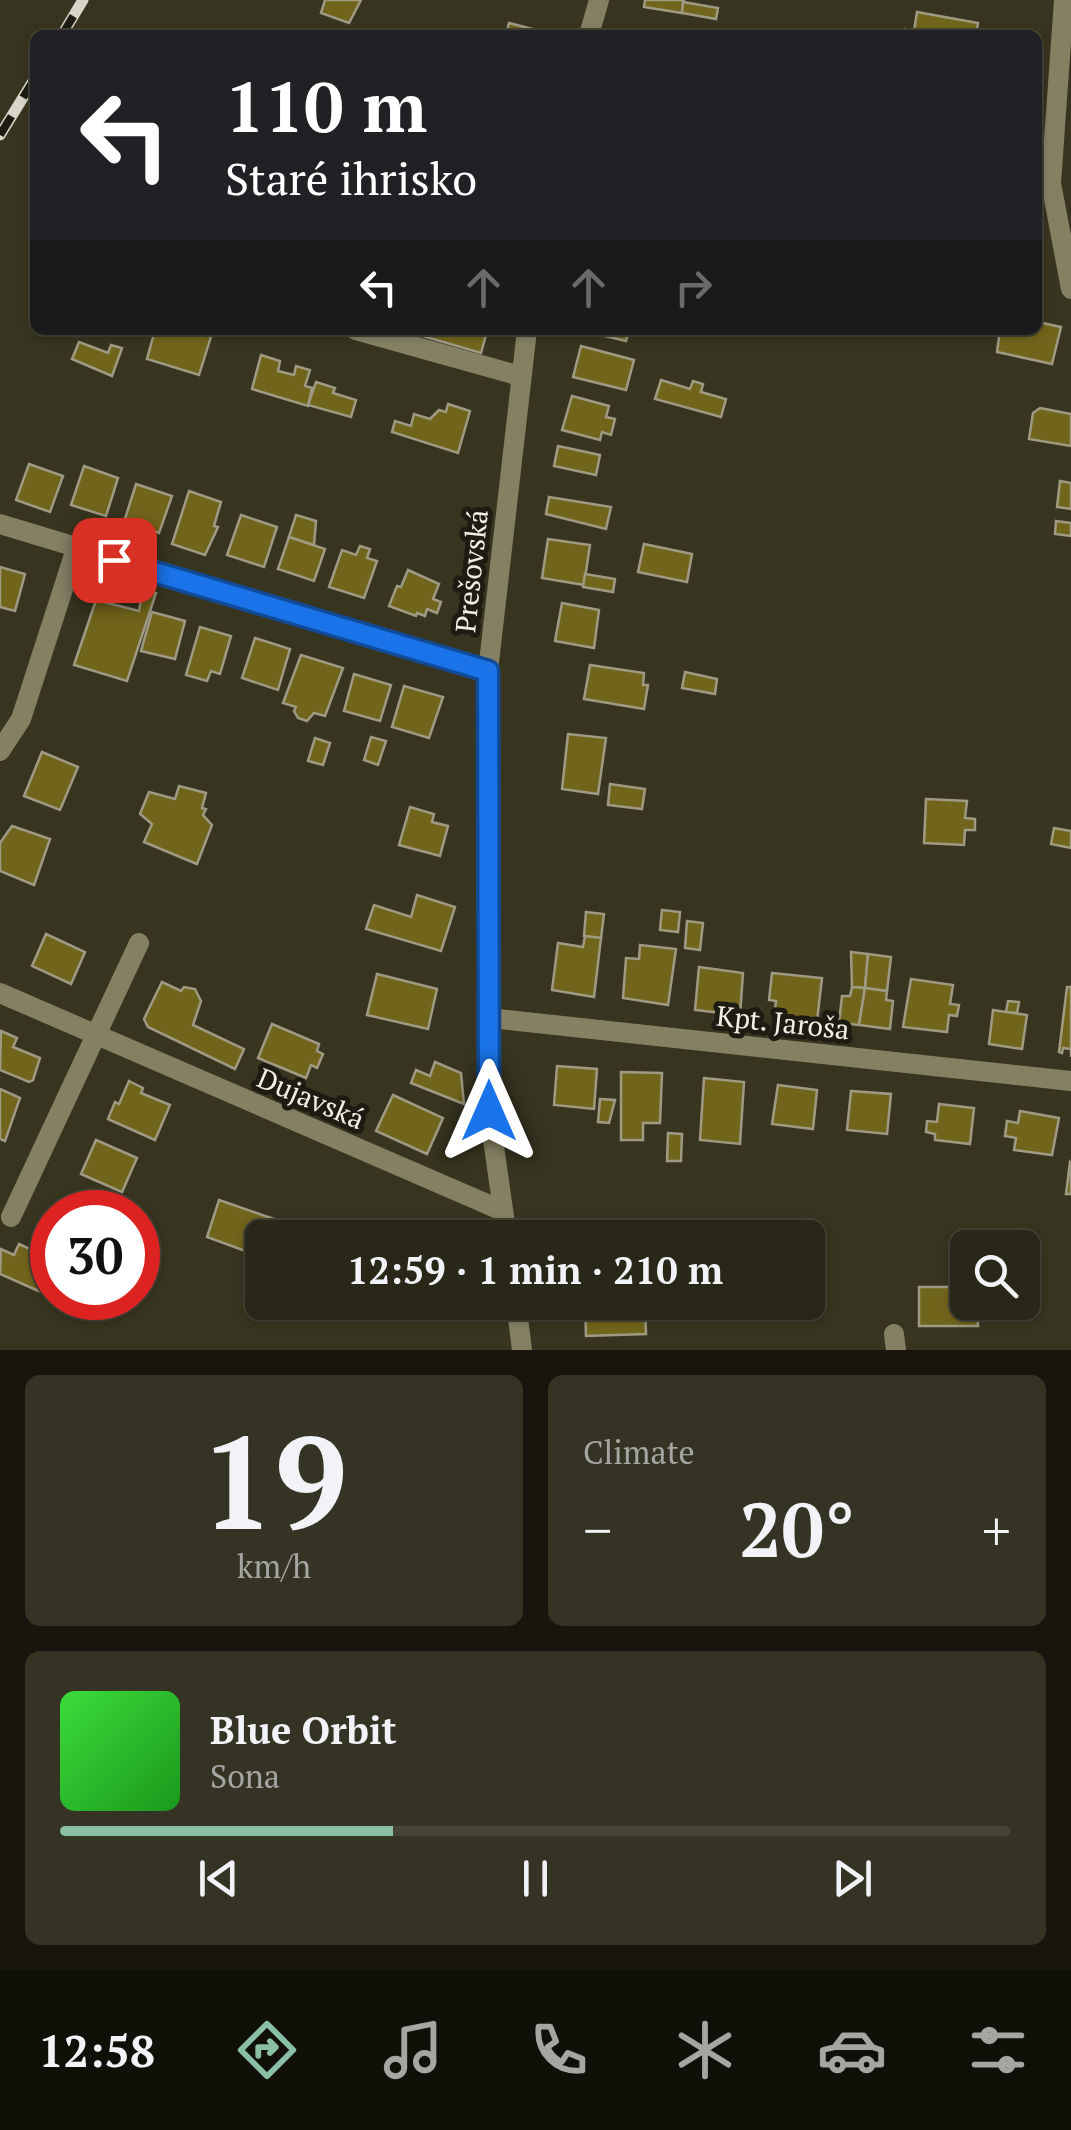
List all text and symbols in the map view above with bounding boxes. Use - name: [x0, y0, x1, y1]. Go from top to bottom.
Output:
- text: 110 m: [225, 59, 427, 152]
- icon: left: [60, 70, 190, 200]
- text: Staré ihrisko: [225, 148, 477, 208]
- icon: left: [351, 260, 406, 315]
- icon: ahead: [456, 260, 511, 315]
- icon: ahead: [561, 260, 616, 315]
- icon: right: [666, 260, 721, 315]
- street label: Prešovská: [446, 508, 496, 634]
- pin: [72, 518, 157, 603]
- icon: arrive: [87, 533, 142, 588]
- street label: Kpt. Jaroša: [715, 997, 851, 1047]
- street label: Dujavská: [252, 1059, 370, 1137]
- position arrow: [437, 1059, 541, 1163]
- speed limit sign: 30: [30, 1190, 160, 1320]
- map controls: [950, 1230, 1040, 1320]
- button: search: [950, 1230, 1040, 1320]
- text: 12:59 · 1 min · 210 m: [347, 1245, 723, 1295]
- text: 19: [201, 1394, 347, 1566]
- text: Climate: [583, 1431, 695, 1473]
- text: 20°: [739, 1479, 855, 1578]
- text: −: [583, 1493, 612, 1566]
- text: +: [982, 1493, 1011, 1566]
- text: km/h: [237, 1545, 311, 1587]
- text: Blue Orbit: [210, 1705, 397, 1755]
- text: Sona: [210, 1755, 280, 1797]
- icon: previous: [191, 1851, 246, 1906]
- icon: pause: [508, 1851, 563, 1906]
- icon: next: [825, 1851, 880, 1906]
- icon: directions: [232, 2015, 302, 2085]
- icon: music: [378, 2015, 448, 2085]
- icon: phone: [524, 2015, 594, 2085]
- icon: climate: [670, 2015, 740, 2085]
- icon: car: [817, 2015, 887, 2085]
- icon: filters: [963, 2015, 1033, 2085]
- text: 12:58: [38, 2020, 155, 2080]

